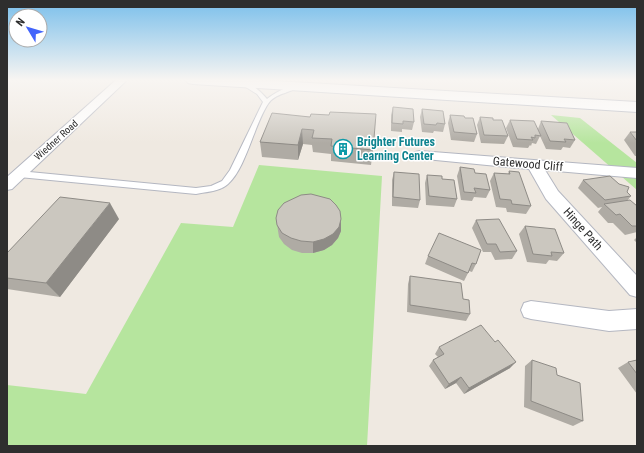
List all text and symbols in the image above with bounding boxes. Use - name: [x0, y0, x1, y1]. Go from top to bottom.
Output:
- north arrow: [8, 8, 48, 48]
- text: N: [13, 15, 28, 29]
- street label: Wiedner Road: [32, 118, 80, 162]
- place label: Brighter Futures Learning Center: [357, 135, 436, 163]
- building icon: Brighter Futures Learning Center: [332, 138, 354, 160]
- street label: Gatewood Cliff: [492, 154, 564, 174]
- street label: Hinge Path: [560, 205, 606, 253]

